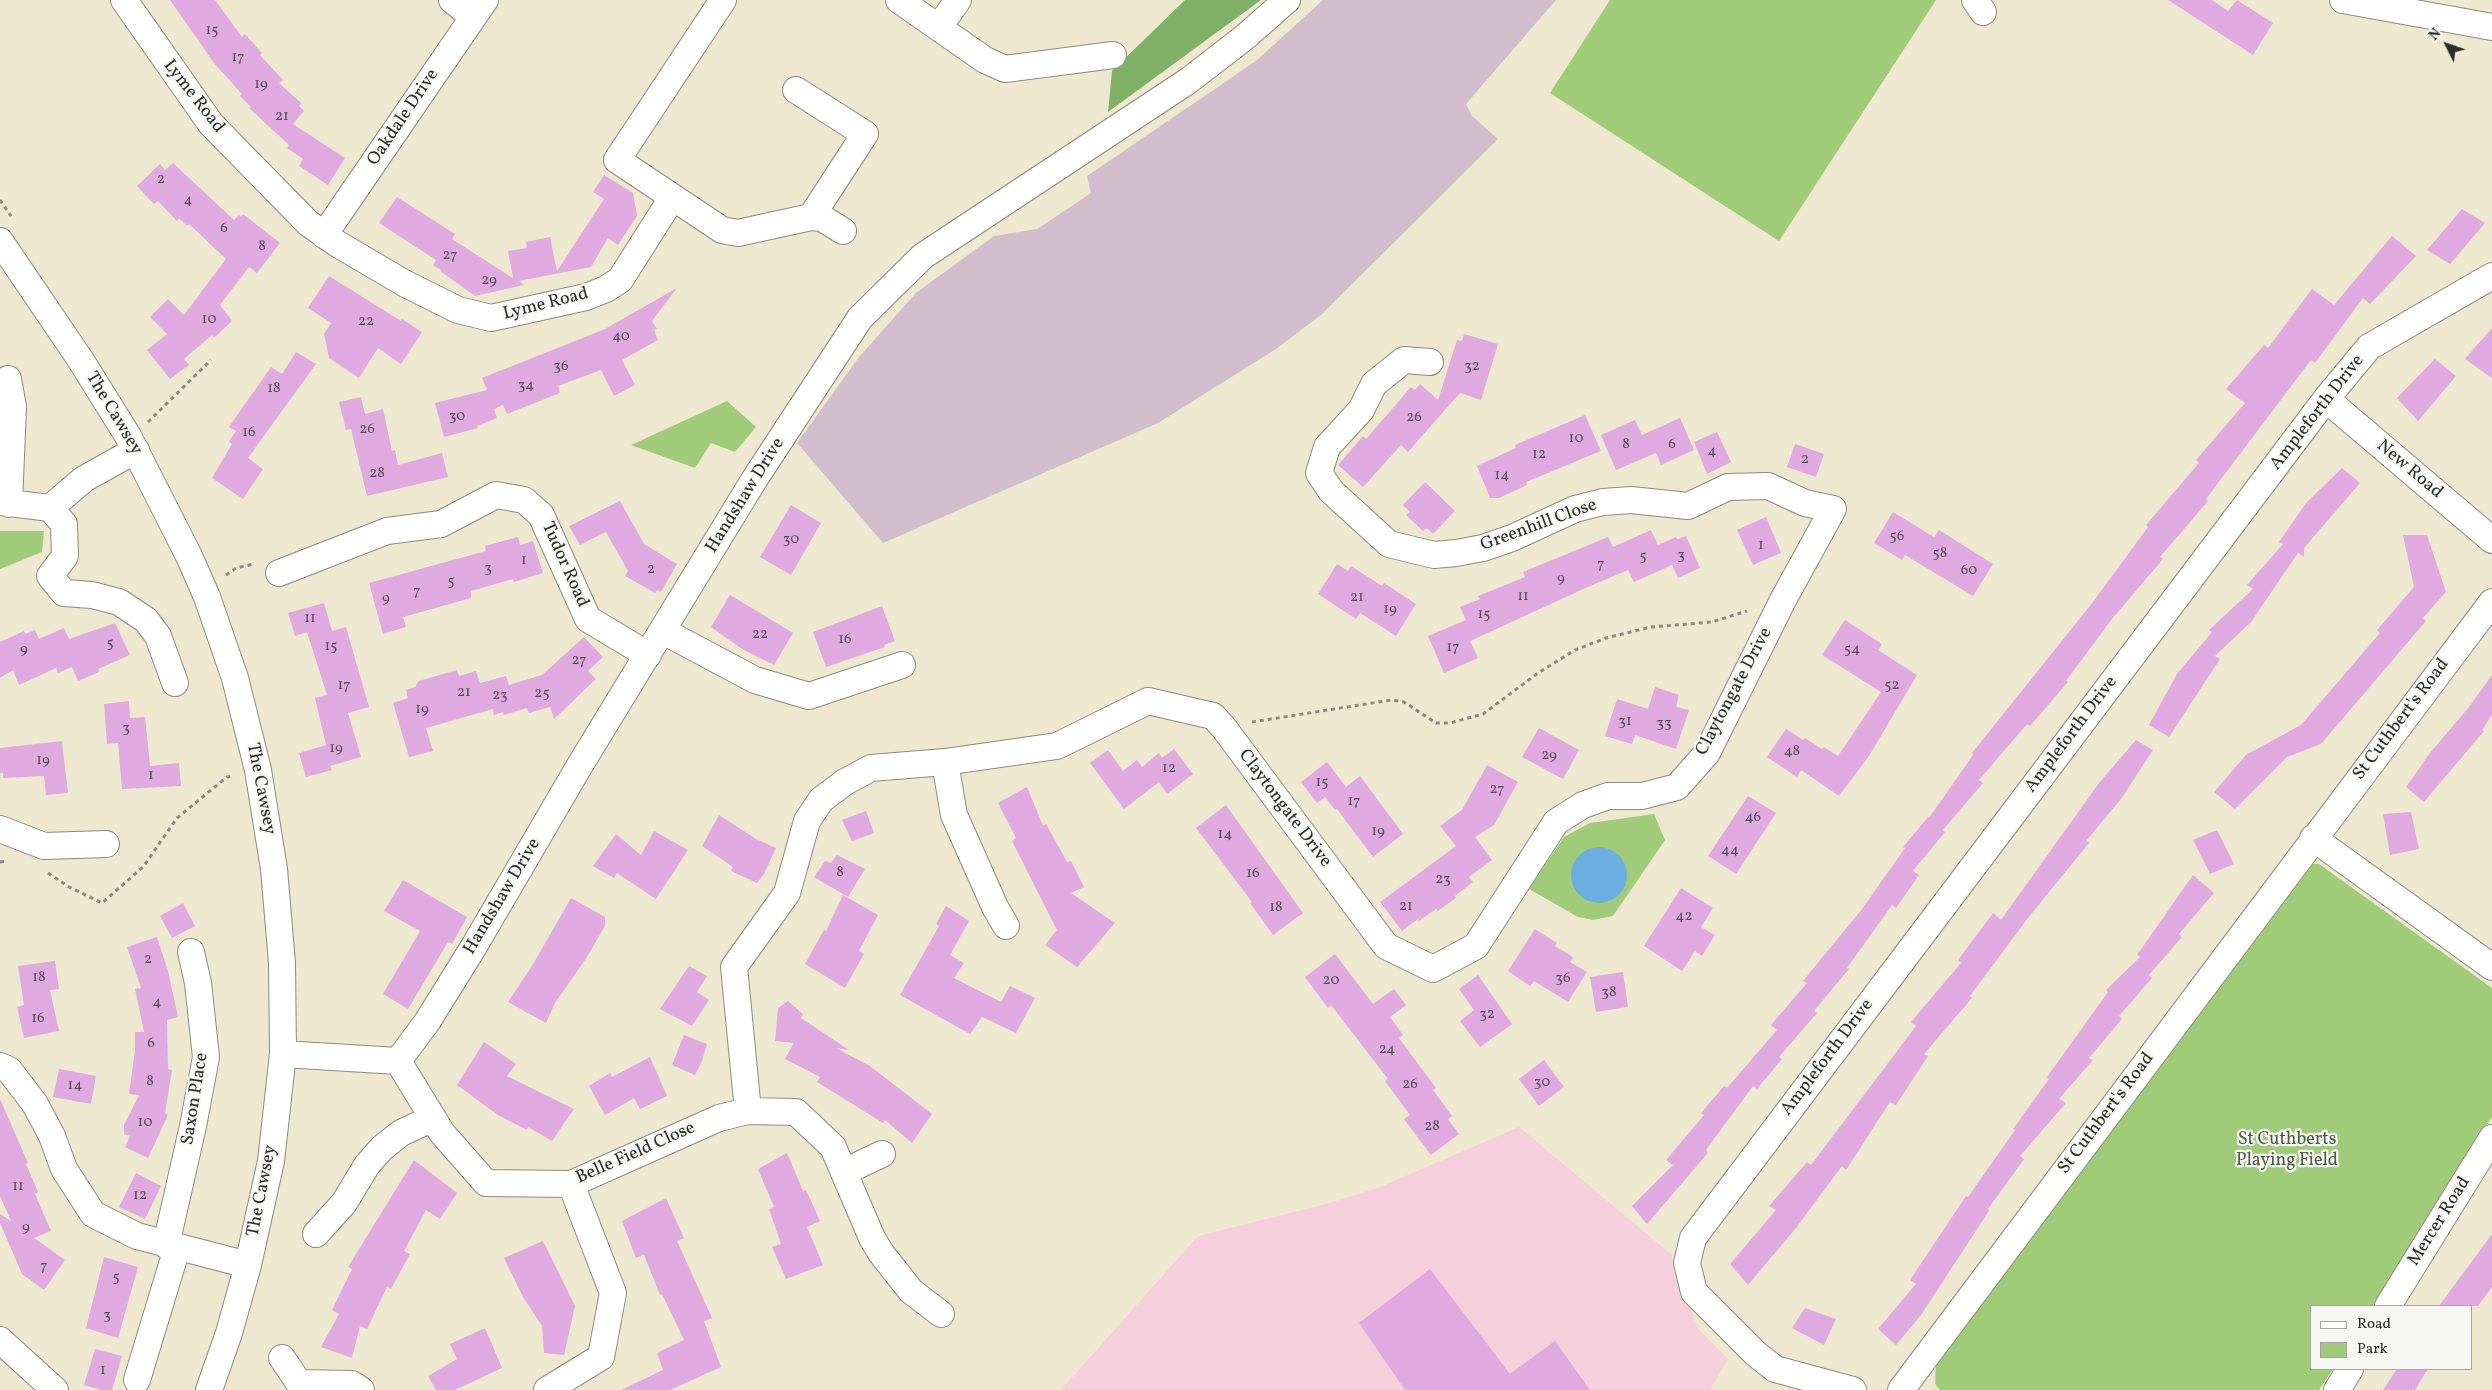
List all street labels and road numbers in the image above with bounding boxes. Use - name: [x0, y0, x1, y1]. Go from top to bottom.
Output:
- street label: Lyme Road: [158, 56, 228, 138]
- street label: Oakdale Drive: [364, 65, 444, 171]
- street label: Lyme Road: [501, 284, 591, 326]
- street label: Ampleforth Drive: [2266, 351, 2370, 475]
- street label: The Cawsey: [80, 369, 146, 459]
- street label: Handshaw Drive: [702, 434, 790, 558]
- street label: New Road: [2371, 436, 2447, 504]
- street label: Greenhill Close: [1478, 495, 1600, 557]
- street label: Tudor Road: [536, 519, 592, 611]
- street label: Claytongate Drive: [1692, 624, 1778, 760]
- street label: St Cuthbert's Road: [2349, 655, 2455, 785]
- street label: Ampleforth Drive: [2021, 672, 2123, 798]
- street label: The Cawsey: [241, 741, 279, 837]
- street label: Claytongate Drive: [1233, 746, 1335, 872]
- street label: Handshaw Drive: [460, 835, 546, 959]
- street label: Ampleforth Drive: [1777, 995, 1879, 1121]
- street label: St Cuthbert's Road: [2054, 1049, 2160, 1179]
- street label: Saxon Place: [178, 1051, 214, 1147]
- street label: Belle Field Close: [573, 1118, 699, 1190]
- street label: The Cawsey: [244, 1143, 282, 1239]
- street label: Mercer Road: [2404, 1174, 2476, 1270]

